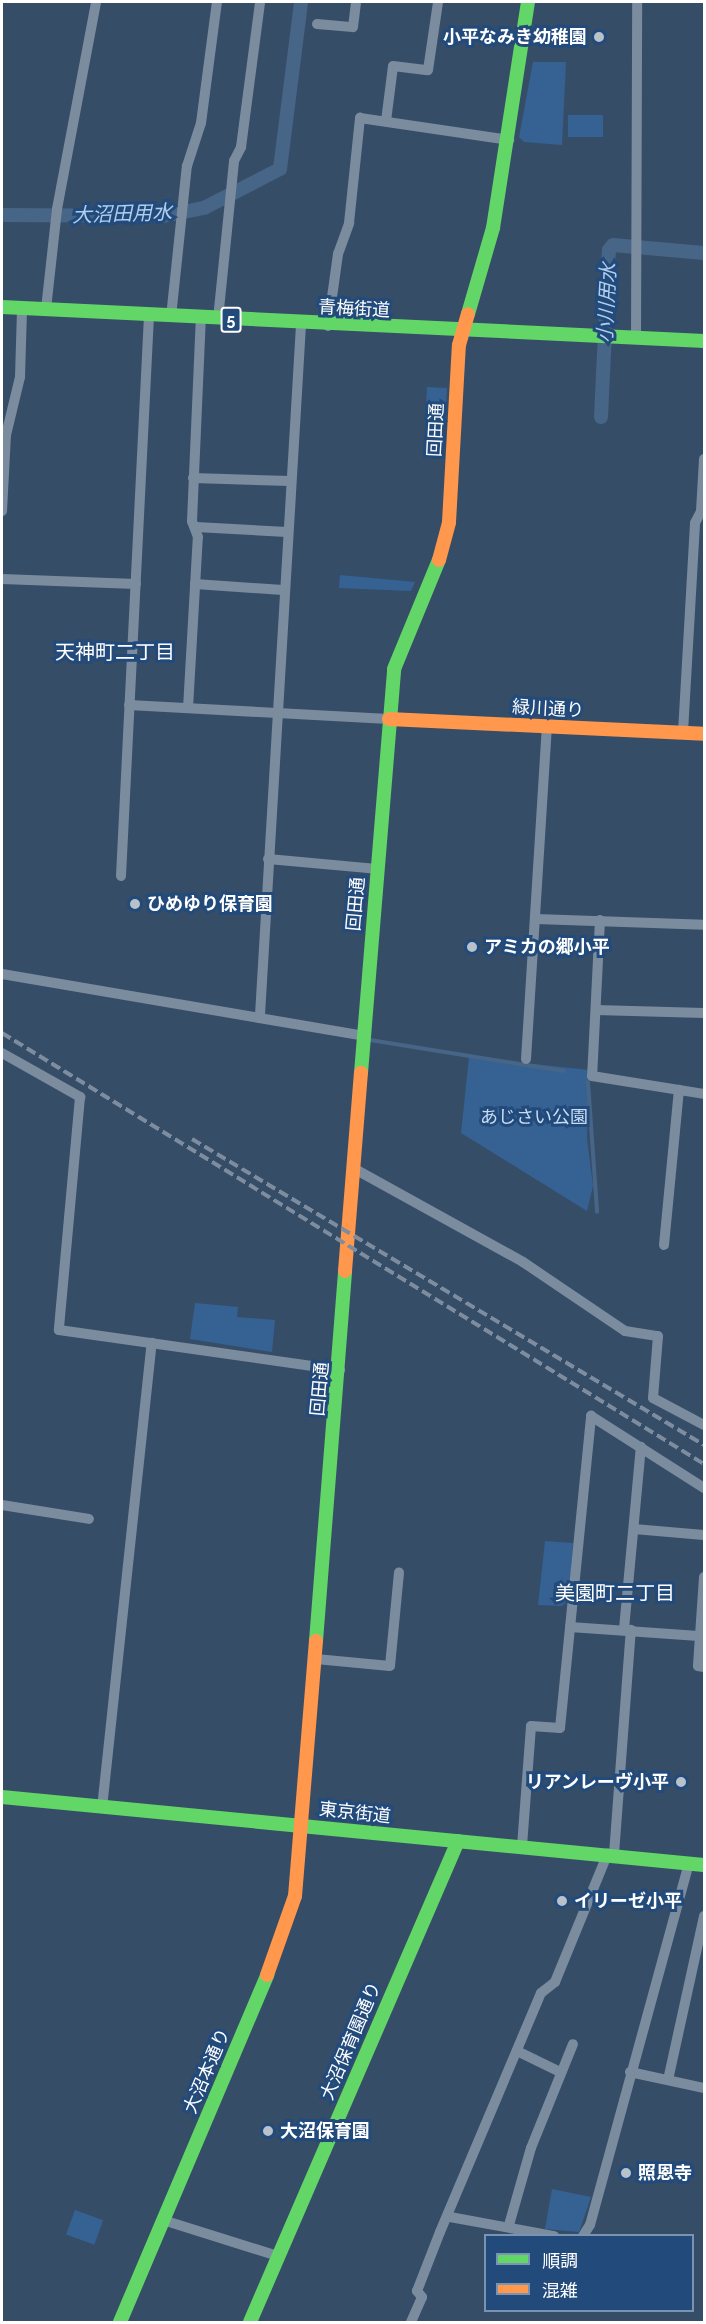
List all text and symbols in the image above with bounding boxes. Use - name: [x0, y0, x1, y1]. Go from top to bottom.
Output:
- place label: 小平なみき幼稚園: [443, 26, 587, 48]
- marker: 小平なみき幼稚園: [592, 30, 606, 44]
- water label: 大沼田用水: [72, 200, 172, 228]
- water label: 小川用水: [593, 262, 621, 344]
- street label: 青梅街道: [317, 296, 391, 322]
- road number: 5: [220, 307, 242, 333]
- street label: 回田通: [424, 402, 448, 458]
- district label: 天神町二丁目: [55, 640, 175, 664]
- street label: 緑川通り: [511, 696, 585, 722]
- street label: 回田通: [343, 876, 369, 932]
- place label: ひめゆり保育園: [147, 893, 273, 915]
- marker: ひめゆり保育園: [128, 897, 142, 911]
- place label: アミカの郷小平: [484, 936, 610, 958]
- marker: アミカの郷小平: [465, 940, 479, 954]
- park label: あじさい公園: [480, 1106, 588, 1128]
- street label: 回田通: [307, 1361, 333, 1417]
- district label: 美園町二丁目: [555, 1581, 675, 1605]
- place label: リアンレーヴ小平: [525, 1771, 669, 1793]
- marker: リアンレーヴ小平: [674, 1775, 688, 1789]
- street label: 東京街道: [318, 1798, 392, 1828]
- place label: イリーゼ小平: [574, 1890, 682, 1912]
- marker: イリーゼ小平: [555, 1894, 569, 1908]
- street label: 大沼保育園通り: [316, 1979, 386, 2103]
- street label: 大沼本通り: [179, 2025, 235, 2117]
- place label: 大沼保育園: [280, 2120, 370, 2142]
- marker: 大沼保育園: [261, 2124, 275, 2138]
- place label: 照恩寺: [638, 2162, 692, 2184]
- marker: 照恩寺: [619, 2166, 633, 2180]
- legend: [484, 2234, 694, 2312]
- text: 順調: [542, 2250, 578, 2271]
- text: 混雑: [542, 2280, 578, 2301]

